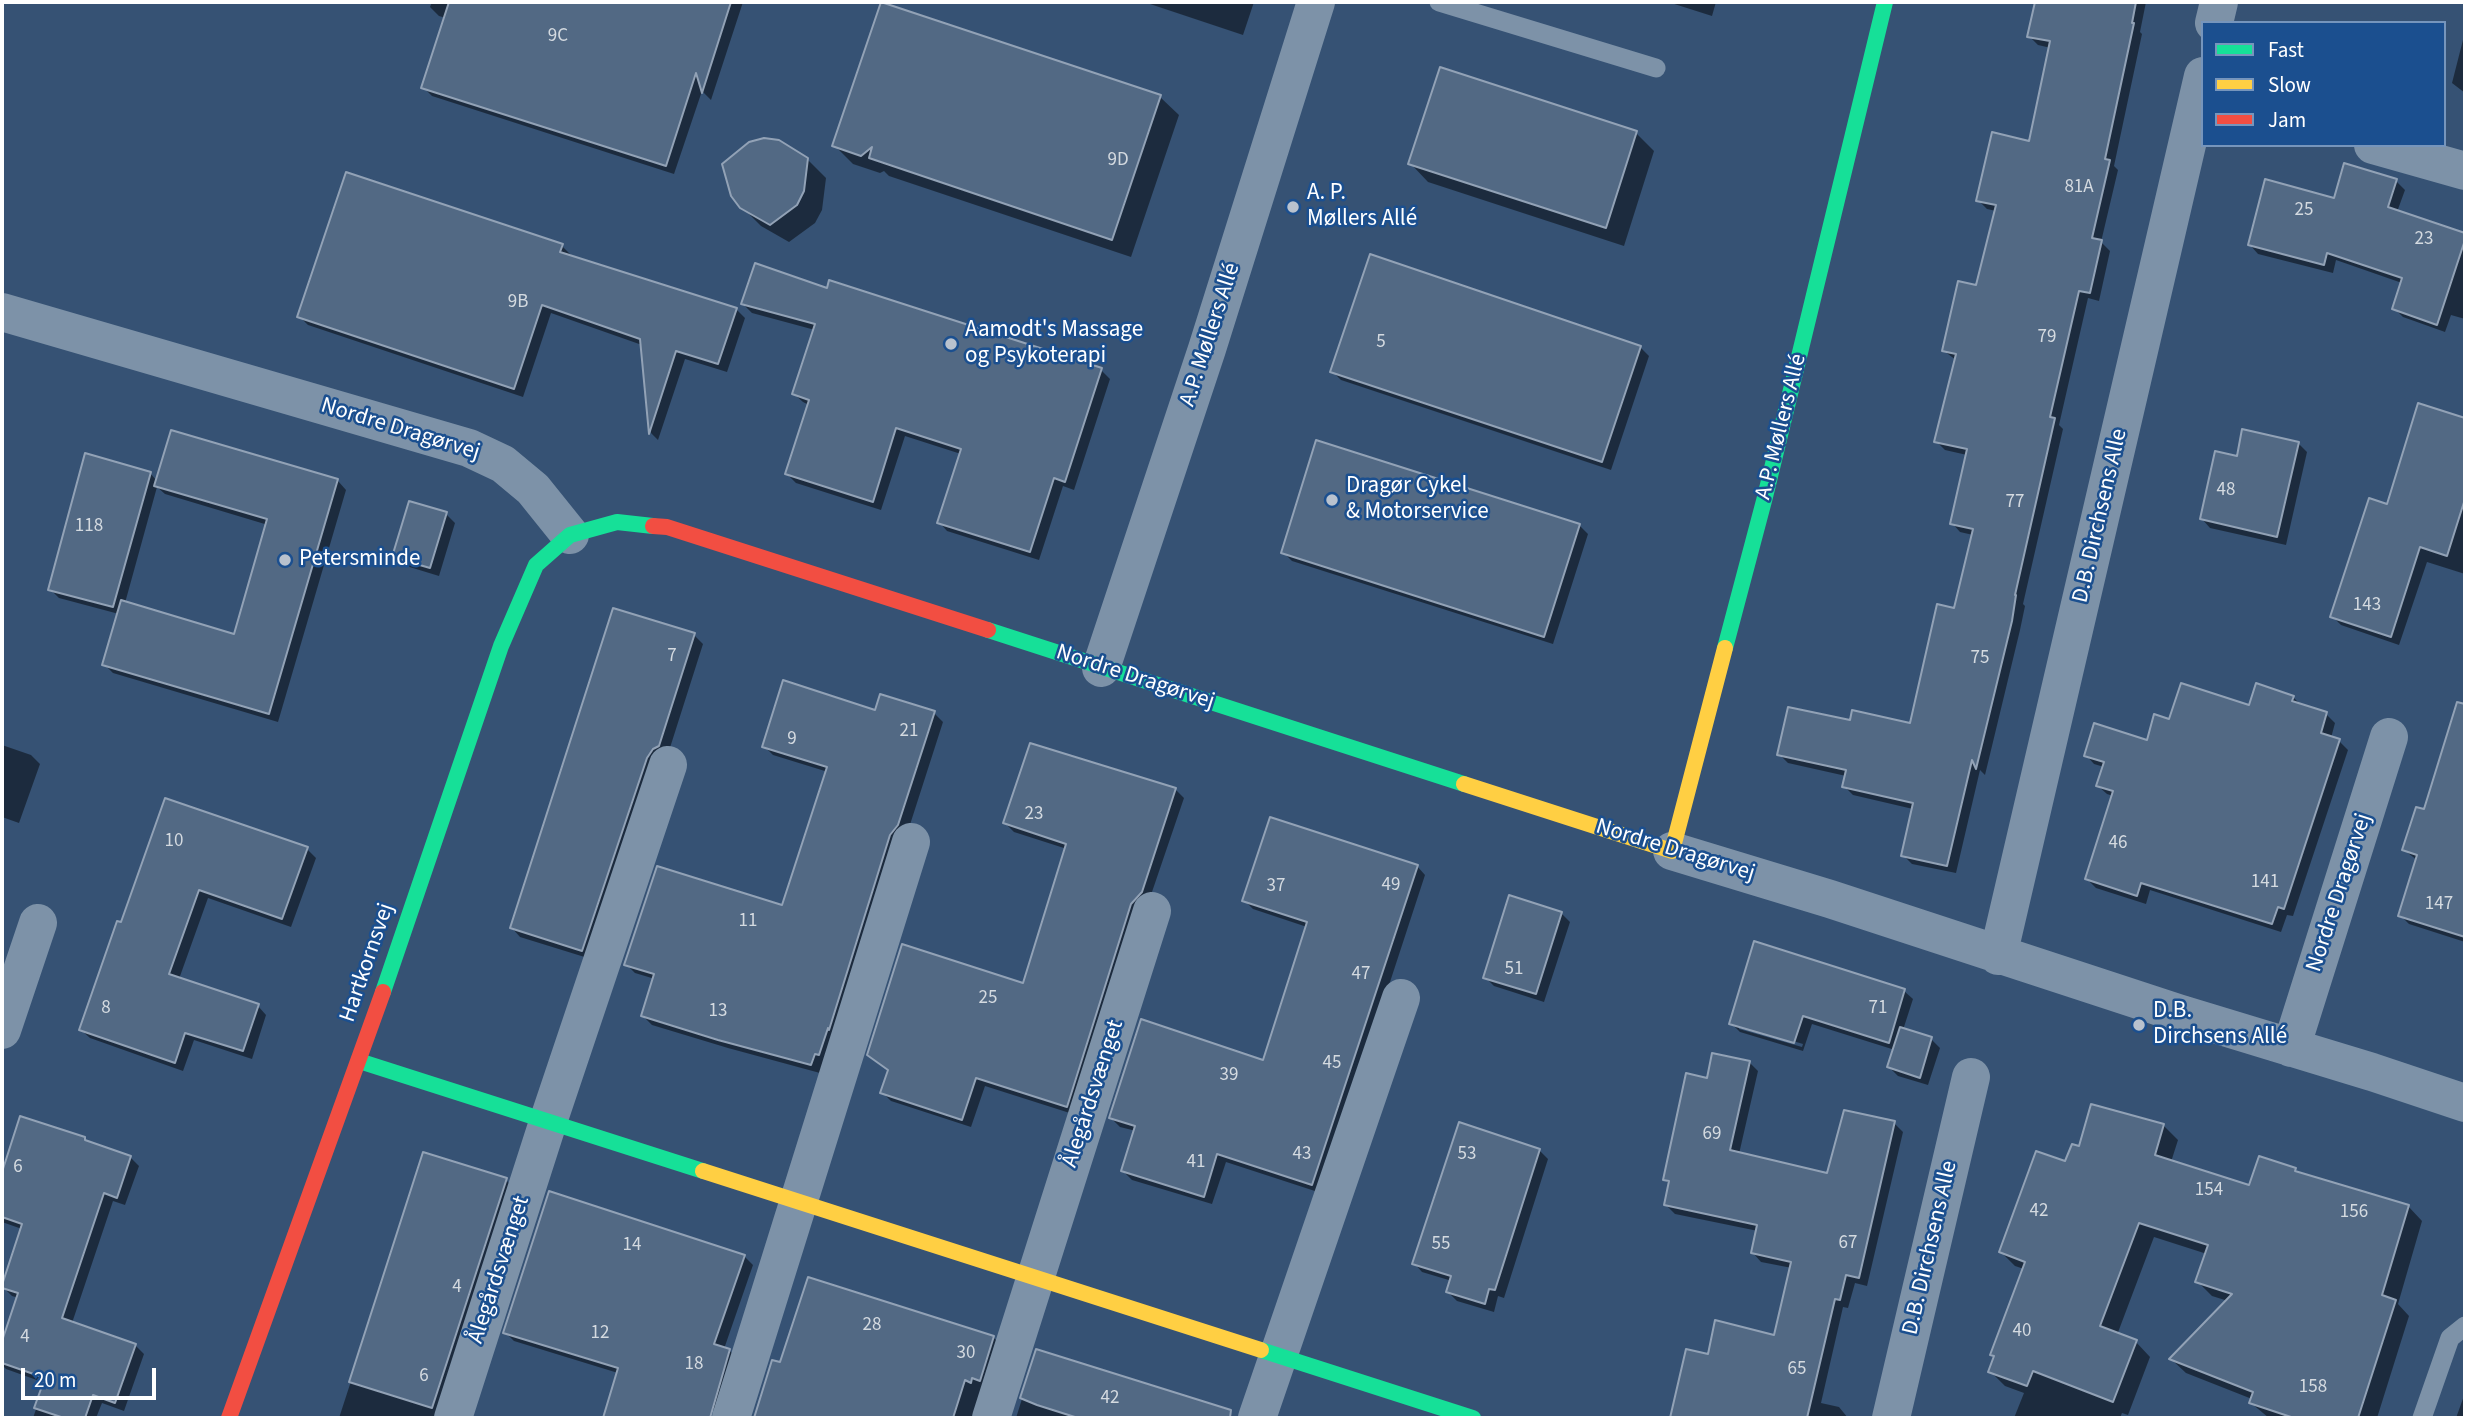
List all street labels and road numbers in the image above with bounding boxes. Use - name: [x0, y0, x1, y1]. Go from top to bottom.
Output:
- street label: A.P. Møllers Allé: [1175, 260, 1247, 410]
- street label: A.P. Møllers Allé: [1751, 351, 1813, 503]
- street label: Nordre Dragørvej: [317, 393, 483, 467]
- street label: D.B. Dirchsens Alle: [2068, 426, 2134, 606]
- street label: Nordre Dragørvej: [1052, 639, 1218, 717]
- street label: Nordre Dragørvej: [2301, 810, 2379, 976]
- street label: Nordre Dragørvej: [1592, 814, 1758, 888]
- street label: Hartkornsvej: [335, 900, 401, 1026]
- street label: Ålegårdsvænget: [1057, 1017, 1131, 1171]
- street label: D.B. Dirchsens Alle: [1898, 1158, 1964, 1338]
- street label: Ålegårdsvænget: [463, 1193, 537, 1347]

